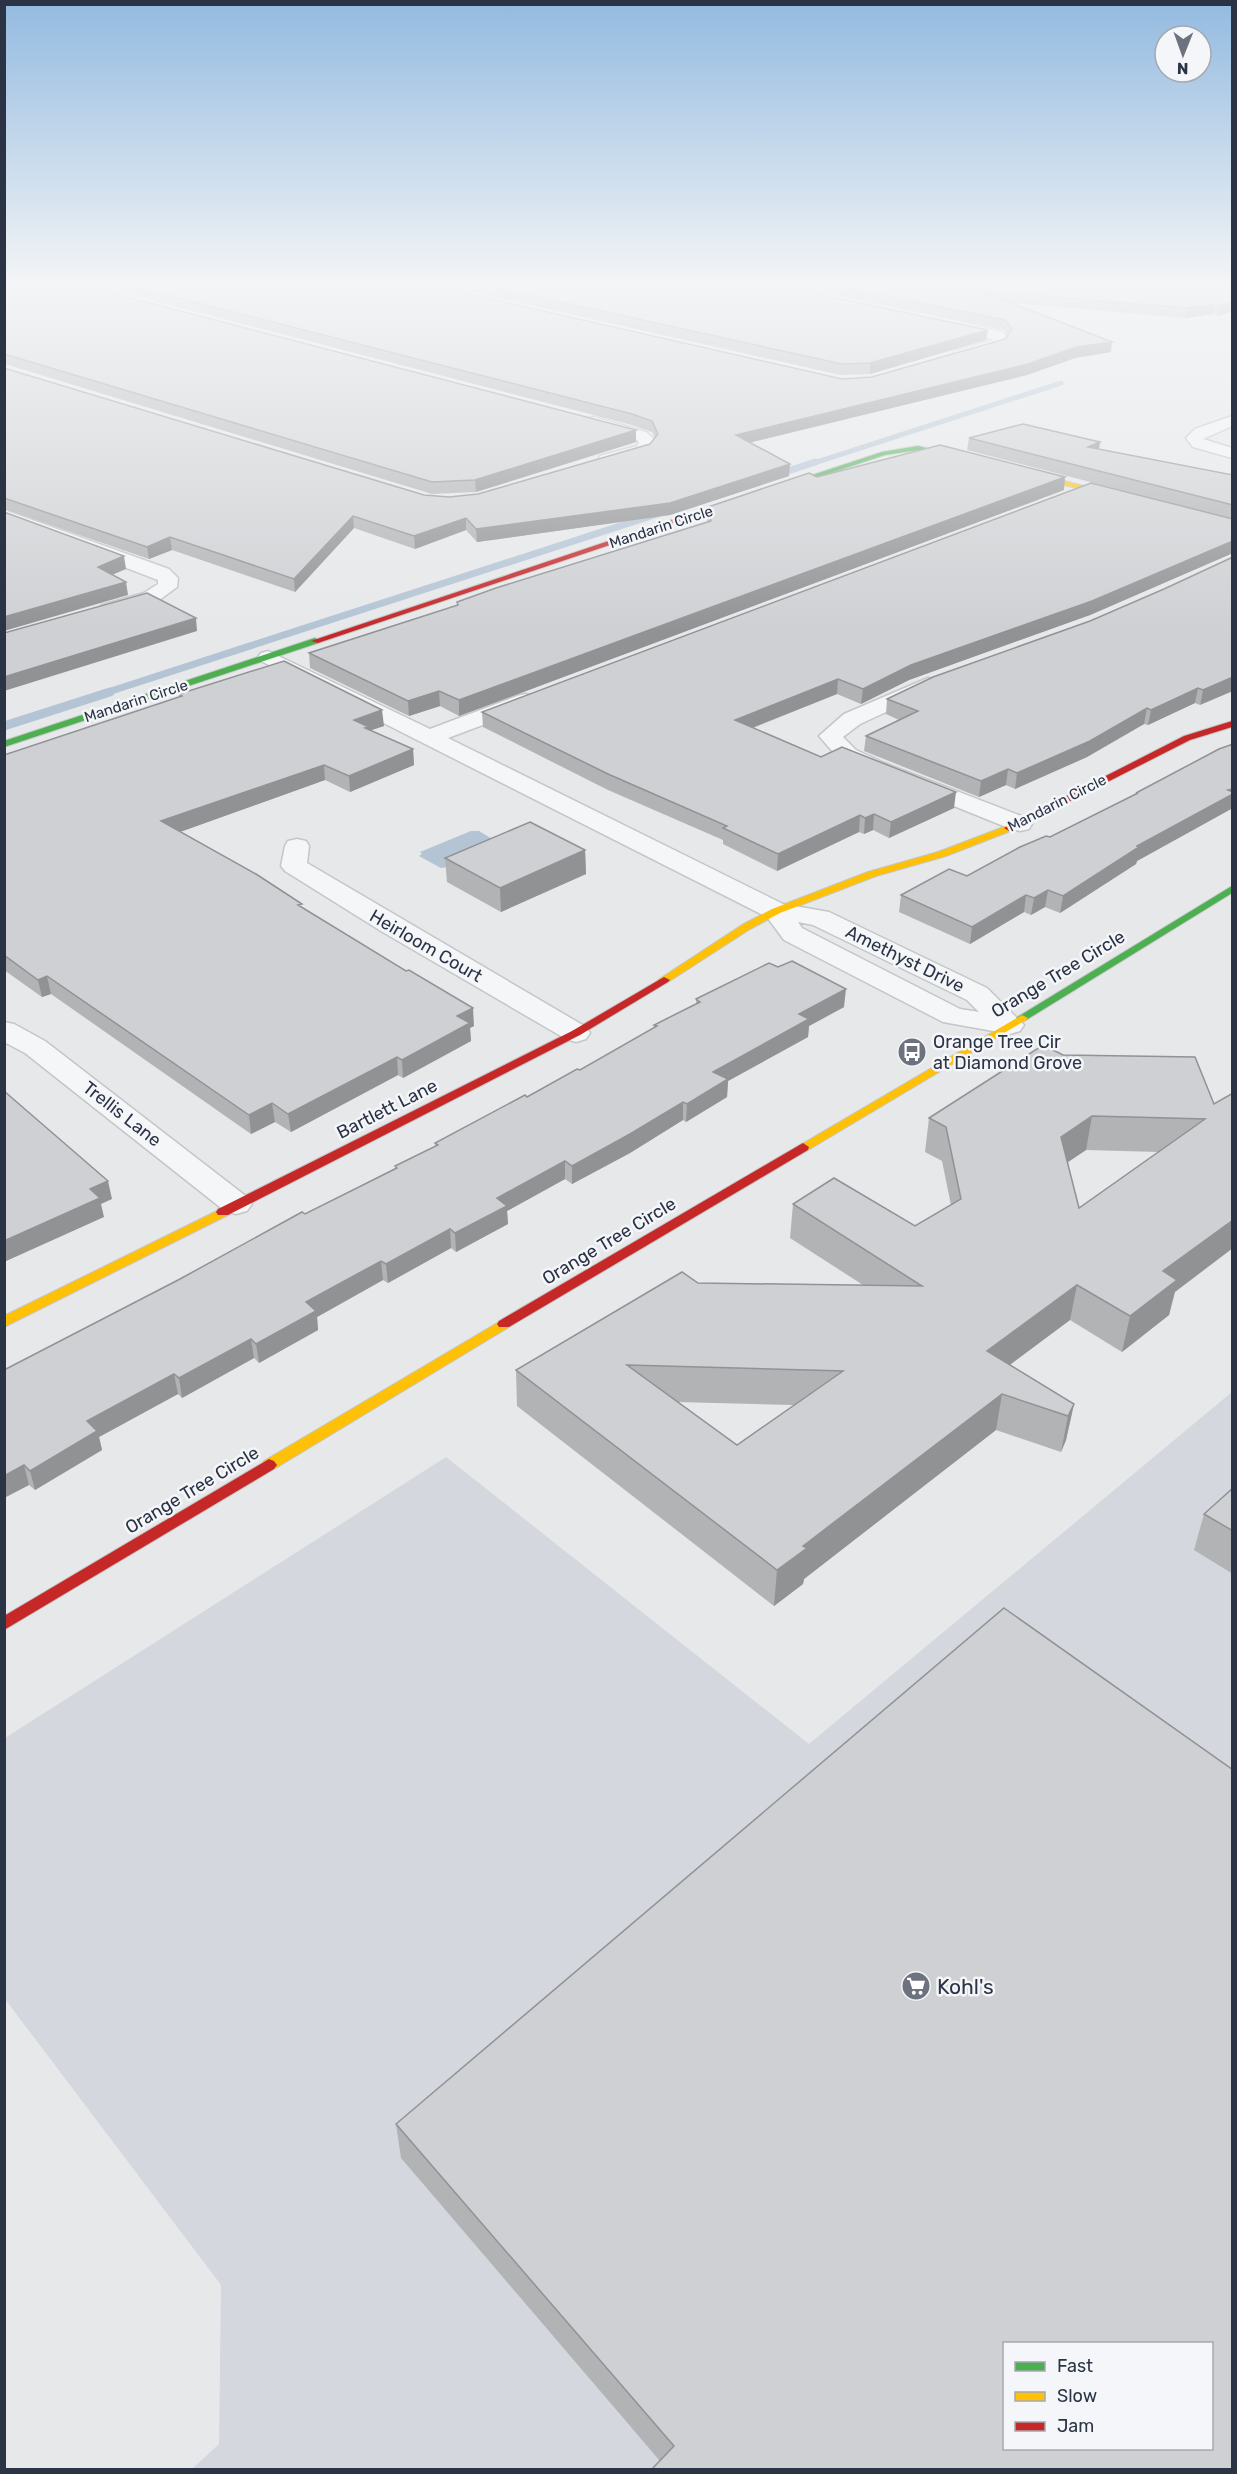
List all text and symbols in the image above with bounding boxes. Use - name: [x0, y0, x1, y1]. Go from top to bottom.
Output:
- north arrow: [1153, 24, 1213, 84]
- text: N: [1177, 59, 1189, 78]
- street label: Mandarin Circle: [607, 502, 715, 552]
- street label: Mandarin Circle: [82, 676, 190, 726]
- street label: Mandarin Circle: [1005, 770, 1109, 836]
- street label: Heirloom Court: [366, 905, 486, 987]
- street label: Amethyst Drive: [842, 921, 968, 997]
- street label: Orange Tree Circle: [987, 925, 1129, 1023]
- place label: Orange Tree Cir at Diamond Grove: [933, 1031, 1082, 1074]
- bus stop icon: Orange Tree Cir at Diamond Grove: [896, 1036, 928, 1068]
- street label: Bartlett Lane: [333, 1074, 441, 1144]
- street label: Trellis Lane: [78, 1077, 166, 1151]
- street label: Orange Tree Circle: [538, 1192, 680, 1290]
- street label: Orange Tree Circle: [121, 1441, 263, 1539]
- supermarket icon: Kohl's: [900, 1970, 932, 2002]
- place label: Kohl's: [937, 1974, 994, 1999]
- legend: [1003, 2342, 1213, 2450]
- text: Fast: [1057, 2355, 1093, 2377]
- text: Slow: [1057, 2385, 1097, 2407]
- text: Jam: [1057, 2415, 1094, 2437]

